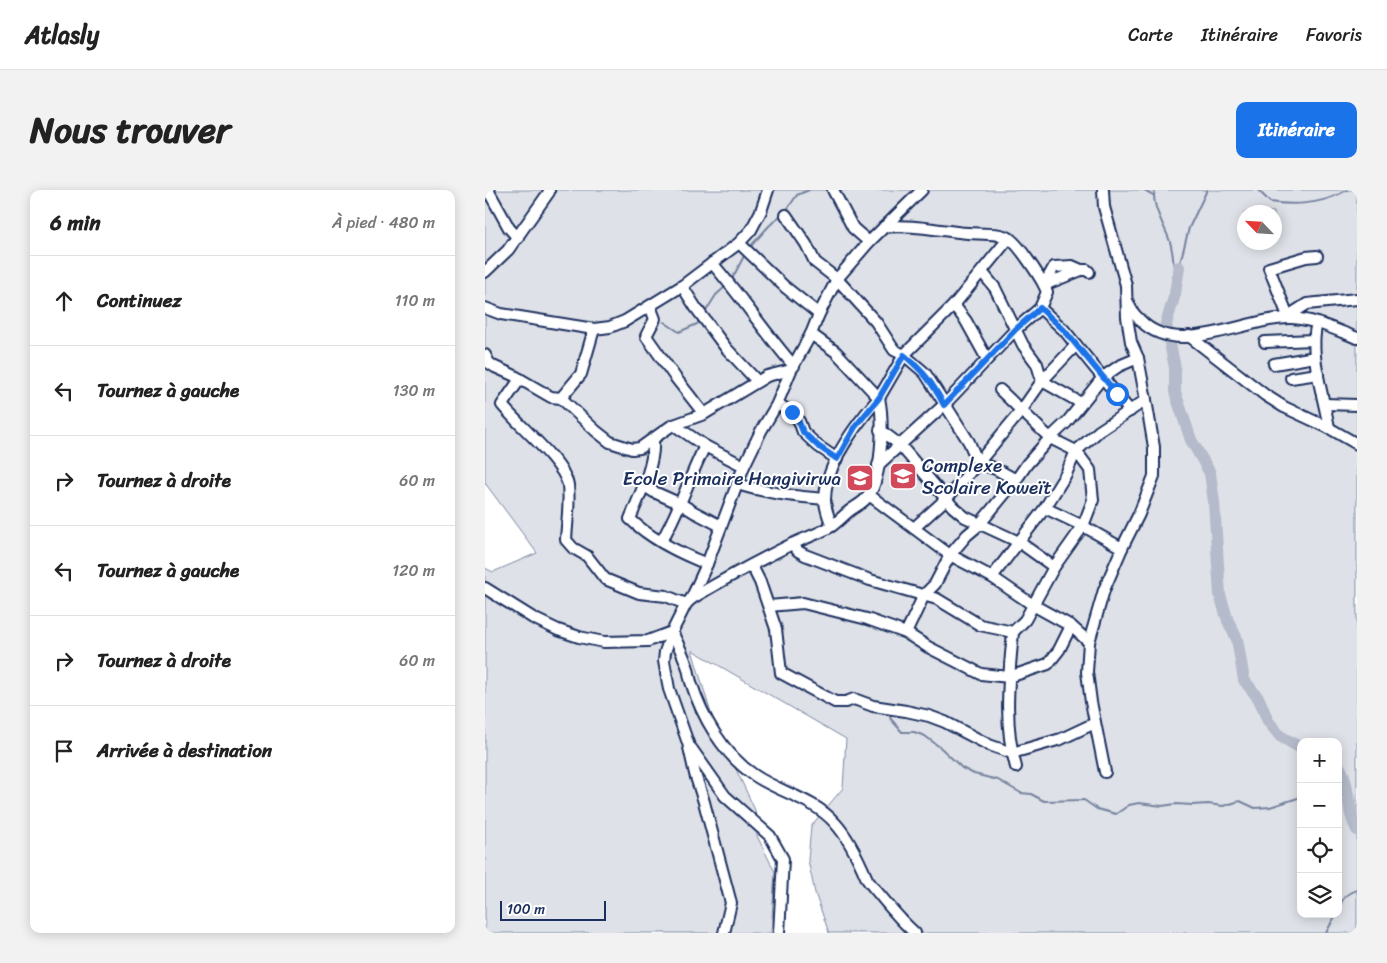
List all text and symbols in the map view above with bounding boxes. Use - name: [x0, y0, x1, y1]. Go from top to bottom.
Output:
- text: Atlasly: [25, 14, 99, 56]
- text: Carte: [1128, 19, 1173, 51]
- text: Itinéraire: [1201, 19, 1278, 51]
- text: Favoris: [1306, 19, 1362, 51]
- text: Nous trouver: [30, 99, 230, 161]
- button: Itinéraire: [1236, 102, 1357, 158]
- text: 6 min: [50, 204, 101, 242]
- north arrow: [1237, 205, 1282, 250]
- text: À pied · 480 m: [332, 208, 435, 237]
- text: Continuez: [97, 284, 182, 317]
- text: 110 m: [395, 286, 435, 315]
- icon: ahead: [50, 287, 78, 315]
- text: Tournez à gauche: [97, 374, 239, 407]
- text: 130 m: [393, 376, 435, 405]
- icon: left: [50, 377, 78, 405]
- route start: [1106, 383, 1129, 406]
- route end: [781, 401, 804, 424]
- place label: Complexe Scolaire Koweït: [922, 449, 1052, 504]
- school or university icon: Complexe Scolaire Koweït: [888, 461, 918, 491]
- place label: Ecole Primaire Hangivirwa: [623, 462, 841, 495]
- school or university icon: Ecole Primaire Hangivirwa: [845, 463, 875, 493]
- text: Tournez à droite: [97, 464, 231, 497]
- text: 60 m: [399, 466, 435, 495]
- icon: right: [50, 467, 78, 495]
- text: Tournez à gauche: [97, 554, 239, 587]
- text: 120 m: [392, 556, 435, 585]
- icon: left: [50, 557, 78, 585]
- text: Tournez à droite: [97, 644, 231, 677]
- text: 60 m: [399, 646, 435, 675]
- icon: right: [50, 647, 78, 675]
- text: Arrivée à destination: [97, 734, 272, 767]
- icon: arrive: [50, 737, 78, 765]
- map controls: [1297, 738, 1342, 918]
- button: +: [1297, 738, 1342, 783]
- button: −: [1297, 783, 1342, 828]
- button: locate: [1297, 828, 1342, 873]
- button: layers: [1297, 873, 1342, 918]
- text: 100 m: [507, 897, 545, 922]
- scale bar: [500, 898, 606, 921]

